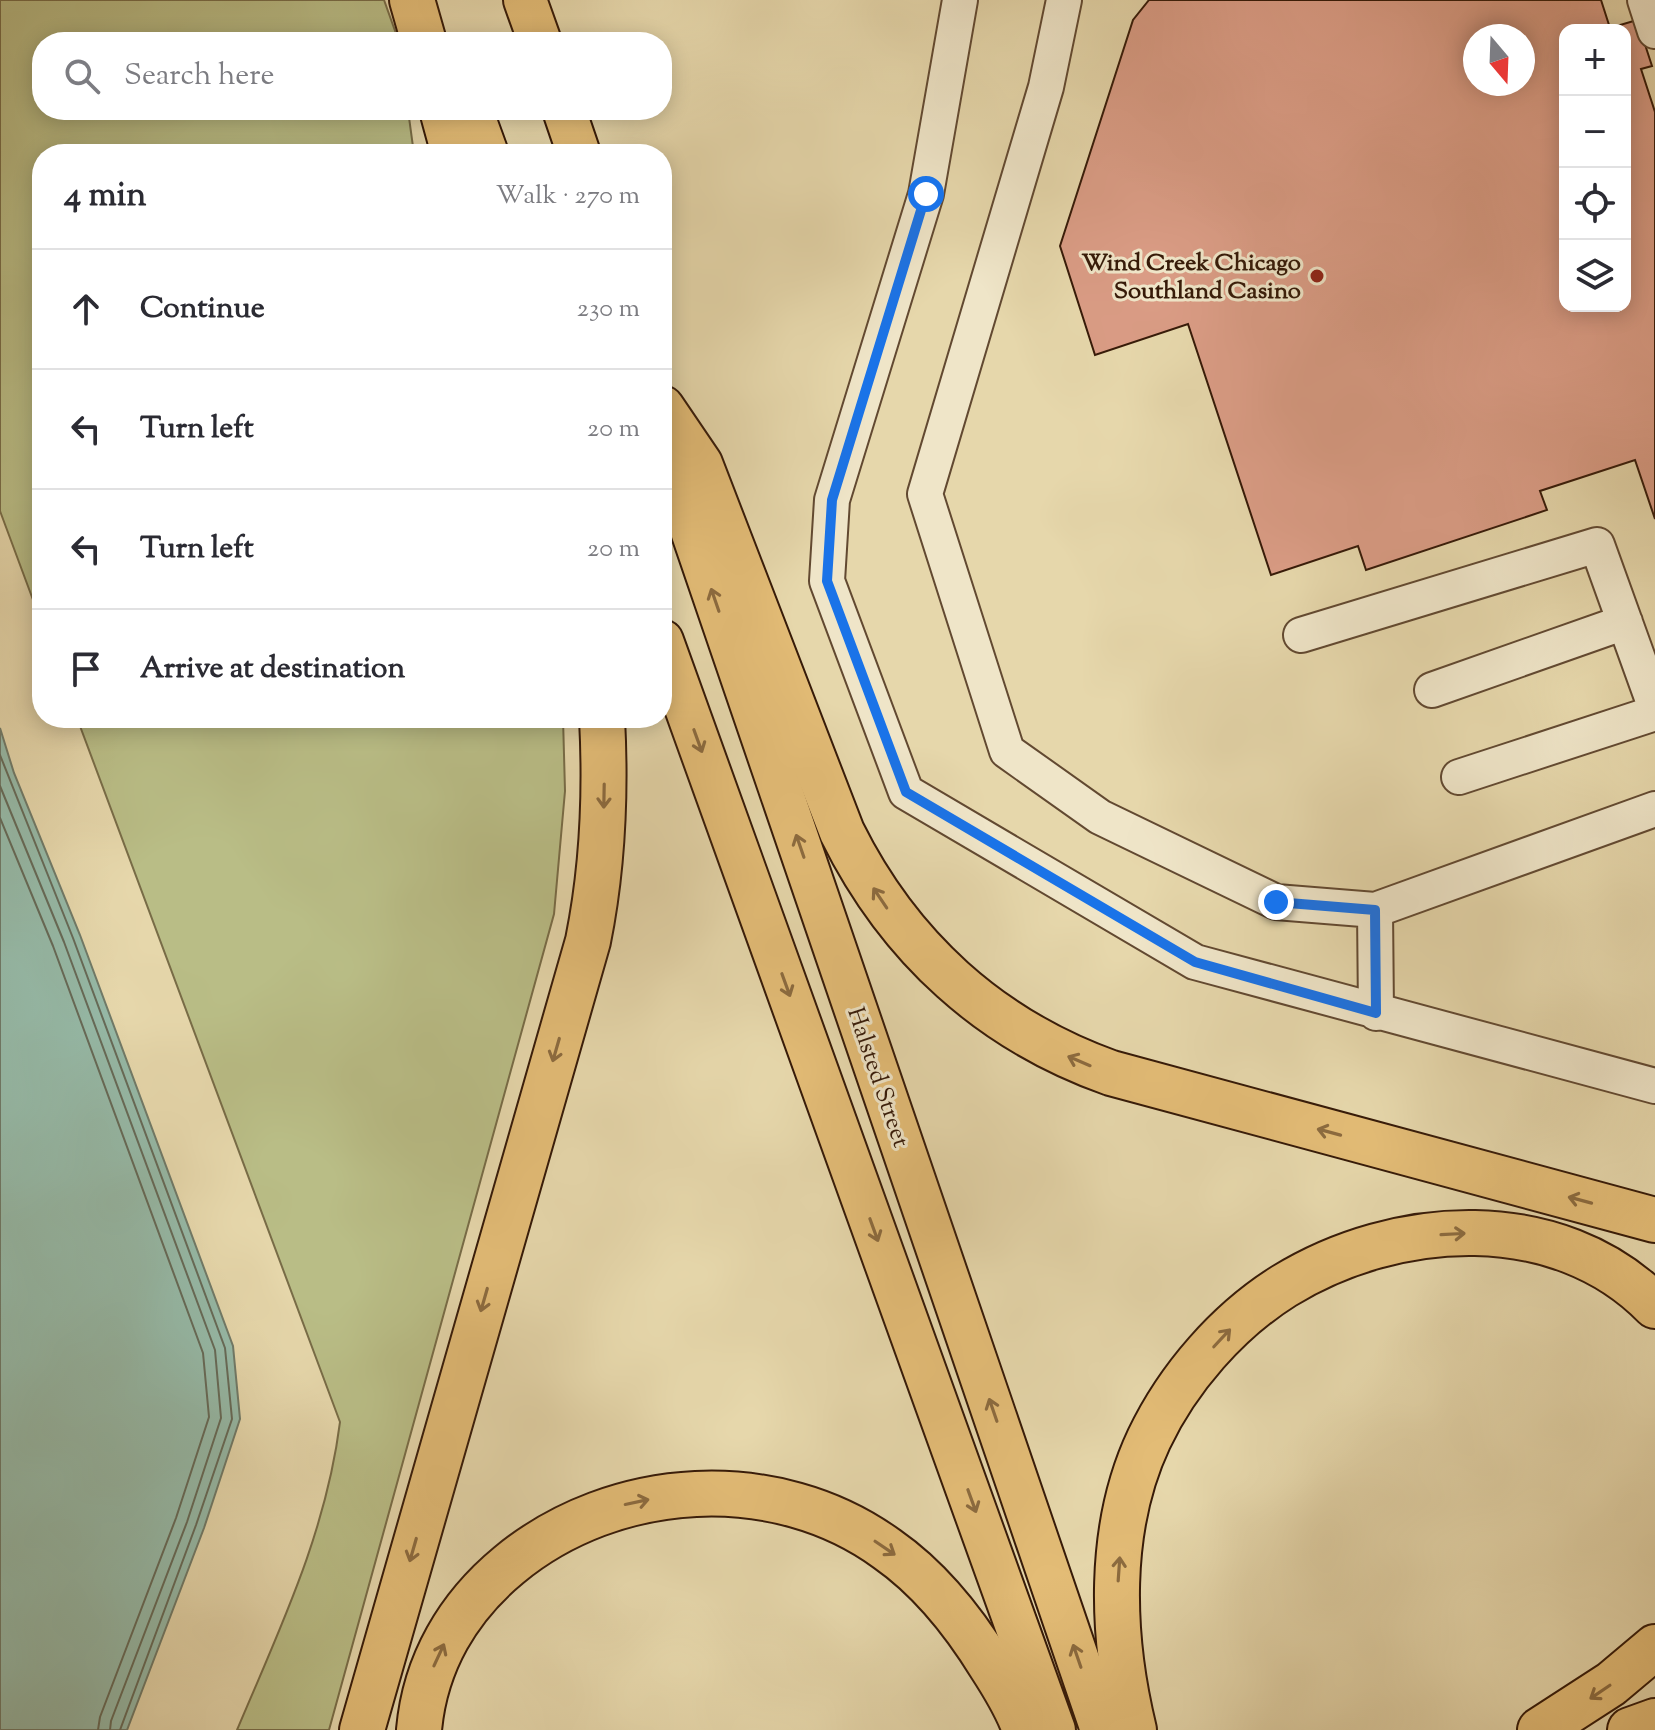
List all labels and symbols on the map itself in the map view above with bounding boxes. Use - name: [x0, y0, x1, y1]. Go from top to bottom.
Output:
- north arrow: [1463, 24, 1535, 96]
- route start: [908, 176, 944, 212]
- place label: Wind Creek Chicago Southland Casino: [1081, 247, 1301, 309]
- marker: Wind Creek Chicago Southland Casino: [1308, 267, 1326, 285]
- one-way arrow: [707, 588, 722, 613]
- one-way arrow: [692, 728, 706, 753]
- one-way arrow: [596, 782, 612, 809]
- one-way arrow: [791, 834, 806, 859]
- route end: [1258, 884, 1294, 920]
- one-way arrow: [872, 888, 889, 910]
- one-way arrow: [780, 973, 794, 997]
- street label: Halsted Street: [837, 1003, 917, 1152]
- one-way arrow: [548, 1037, 563, 1063]
- one-way arrow: [1067, 1052, 1092, 1067]
- one-way arrow: [1316, 1124, 1342, 1139]
- one-way arrow: [1567, 1192, 1593, 1207]
- one-way arrow: [868, 1217, 882, 1242]
- one-way arrow: [1439, 1226, 1466, 1241]
- one-way arrow: [476, 1287, 491, 1313]
- one-way arrow: [1212, 1328, 1230, 1348]
- one-way arrow: [984, 1398, 999, 1423]
- one-way arrow: [965, 1488, 980, 1513]
- one-way arrow: [624, 1494, 650, 1509]
- one-way arrow: [404, 1537, 419, 1562]
- one-way arrow: [874, 1540, 896, 1556]
- one-way arrow: [1112, 1556, 1127, 1583]
- one-way arrow: [432, 1643, 447, 1668]
- one-way arrow: [1068, 1644, 1083, 1669]
- one-way arrow: [1589, 1683, 1611, 1700]

